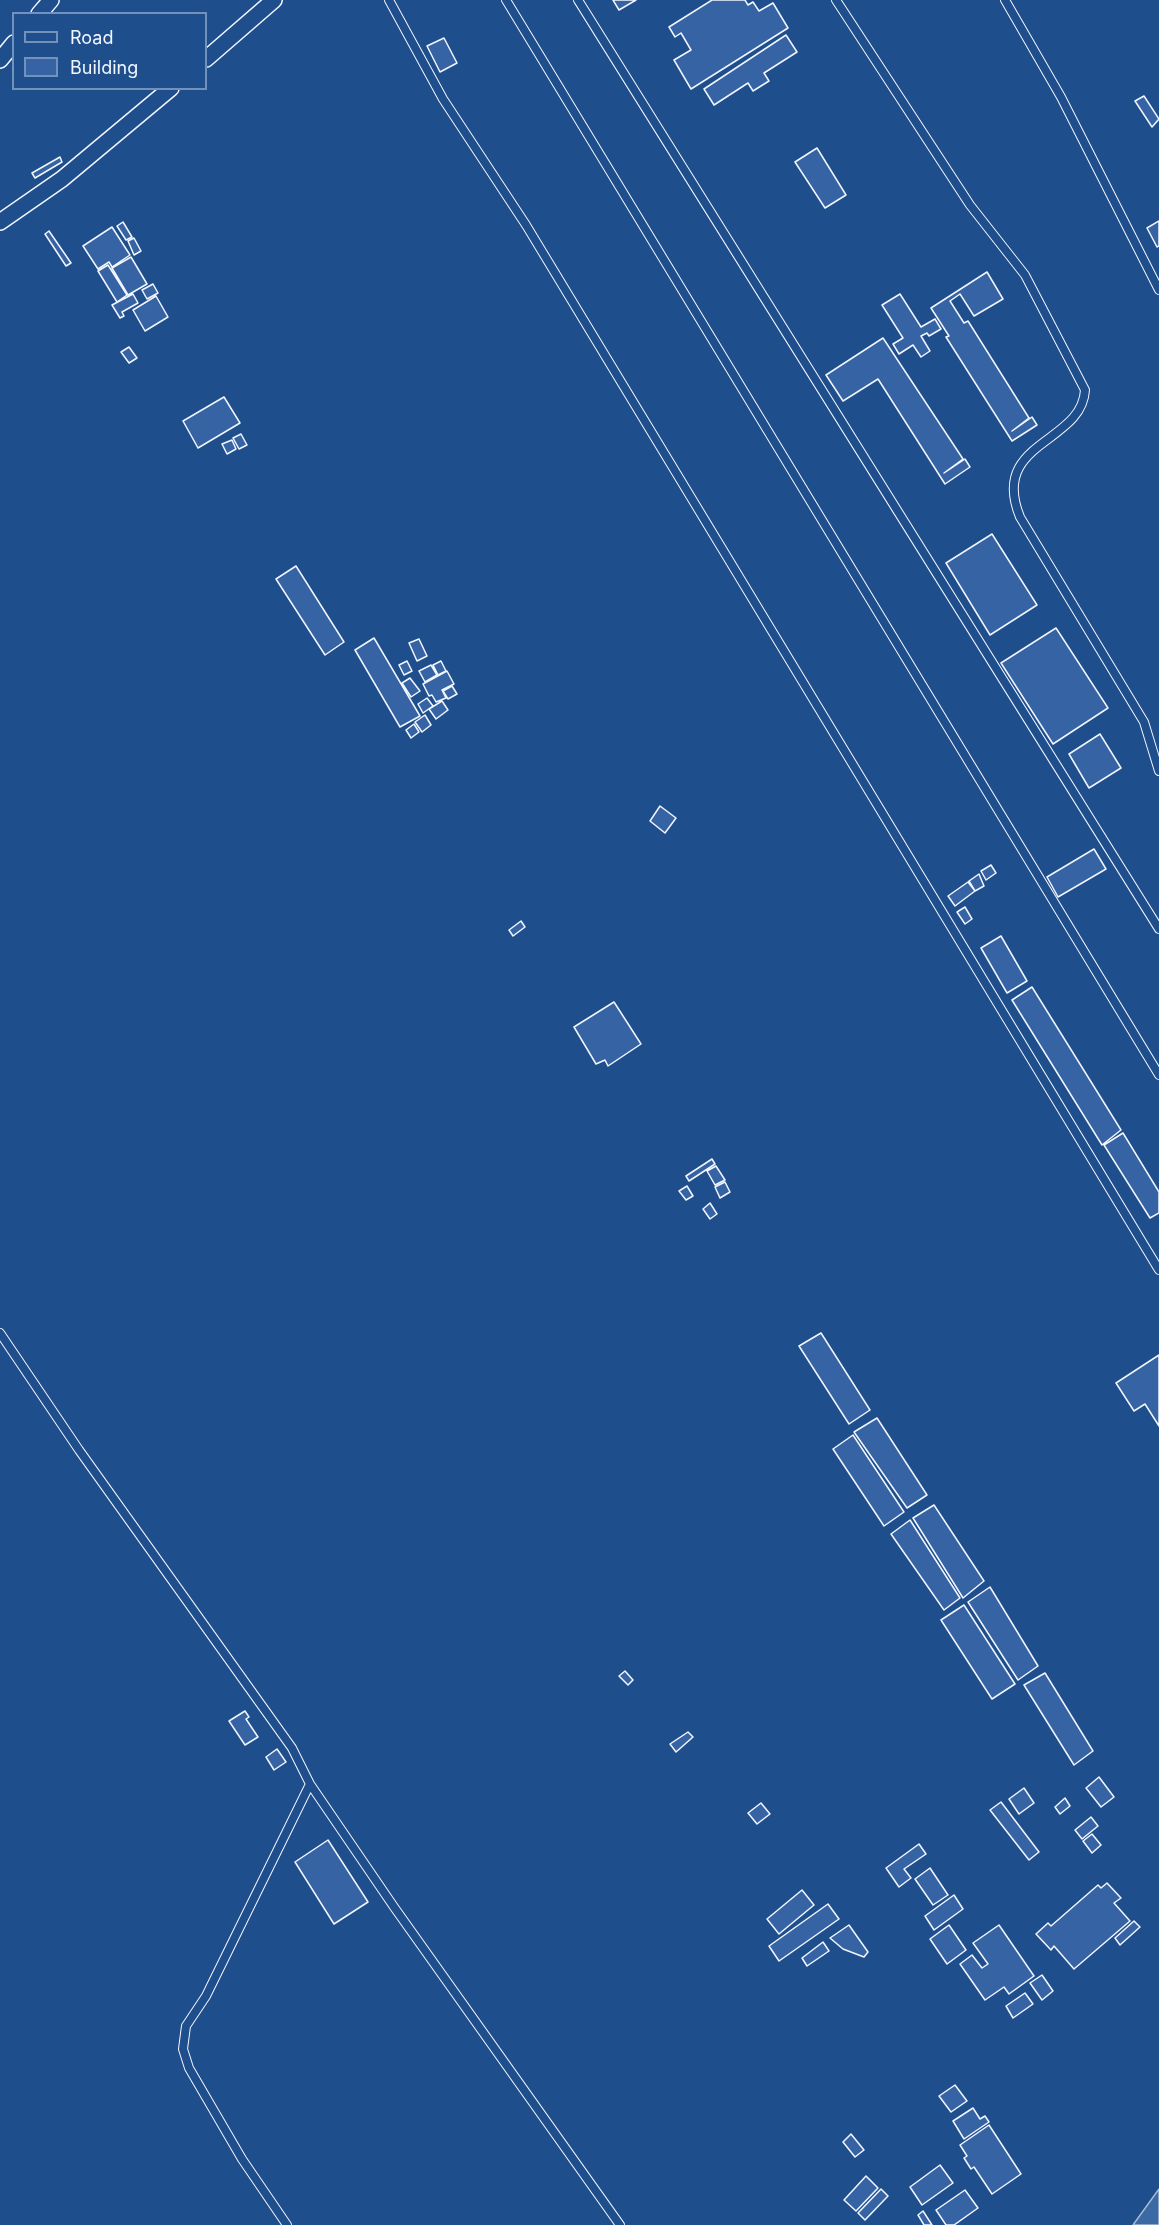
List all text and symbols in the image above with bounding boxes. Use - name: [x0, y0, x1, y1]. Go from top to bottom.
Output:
- legend: [12, 12, 207, 90]
- text: Road: [70, 27, 113, 48]
- text: Building: [70, 57, 138, 78]

